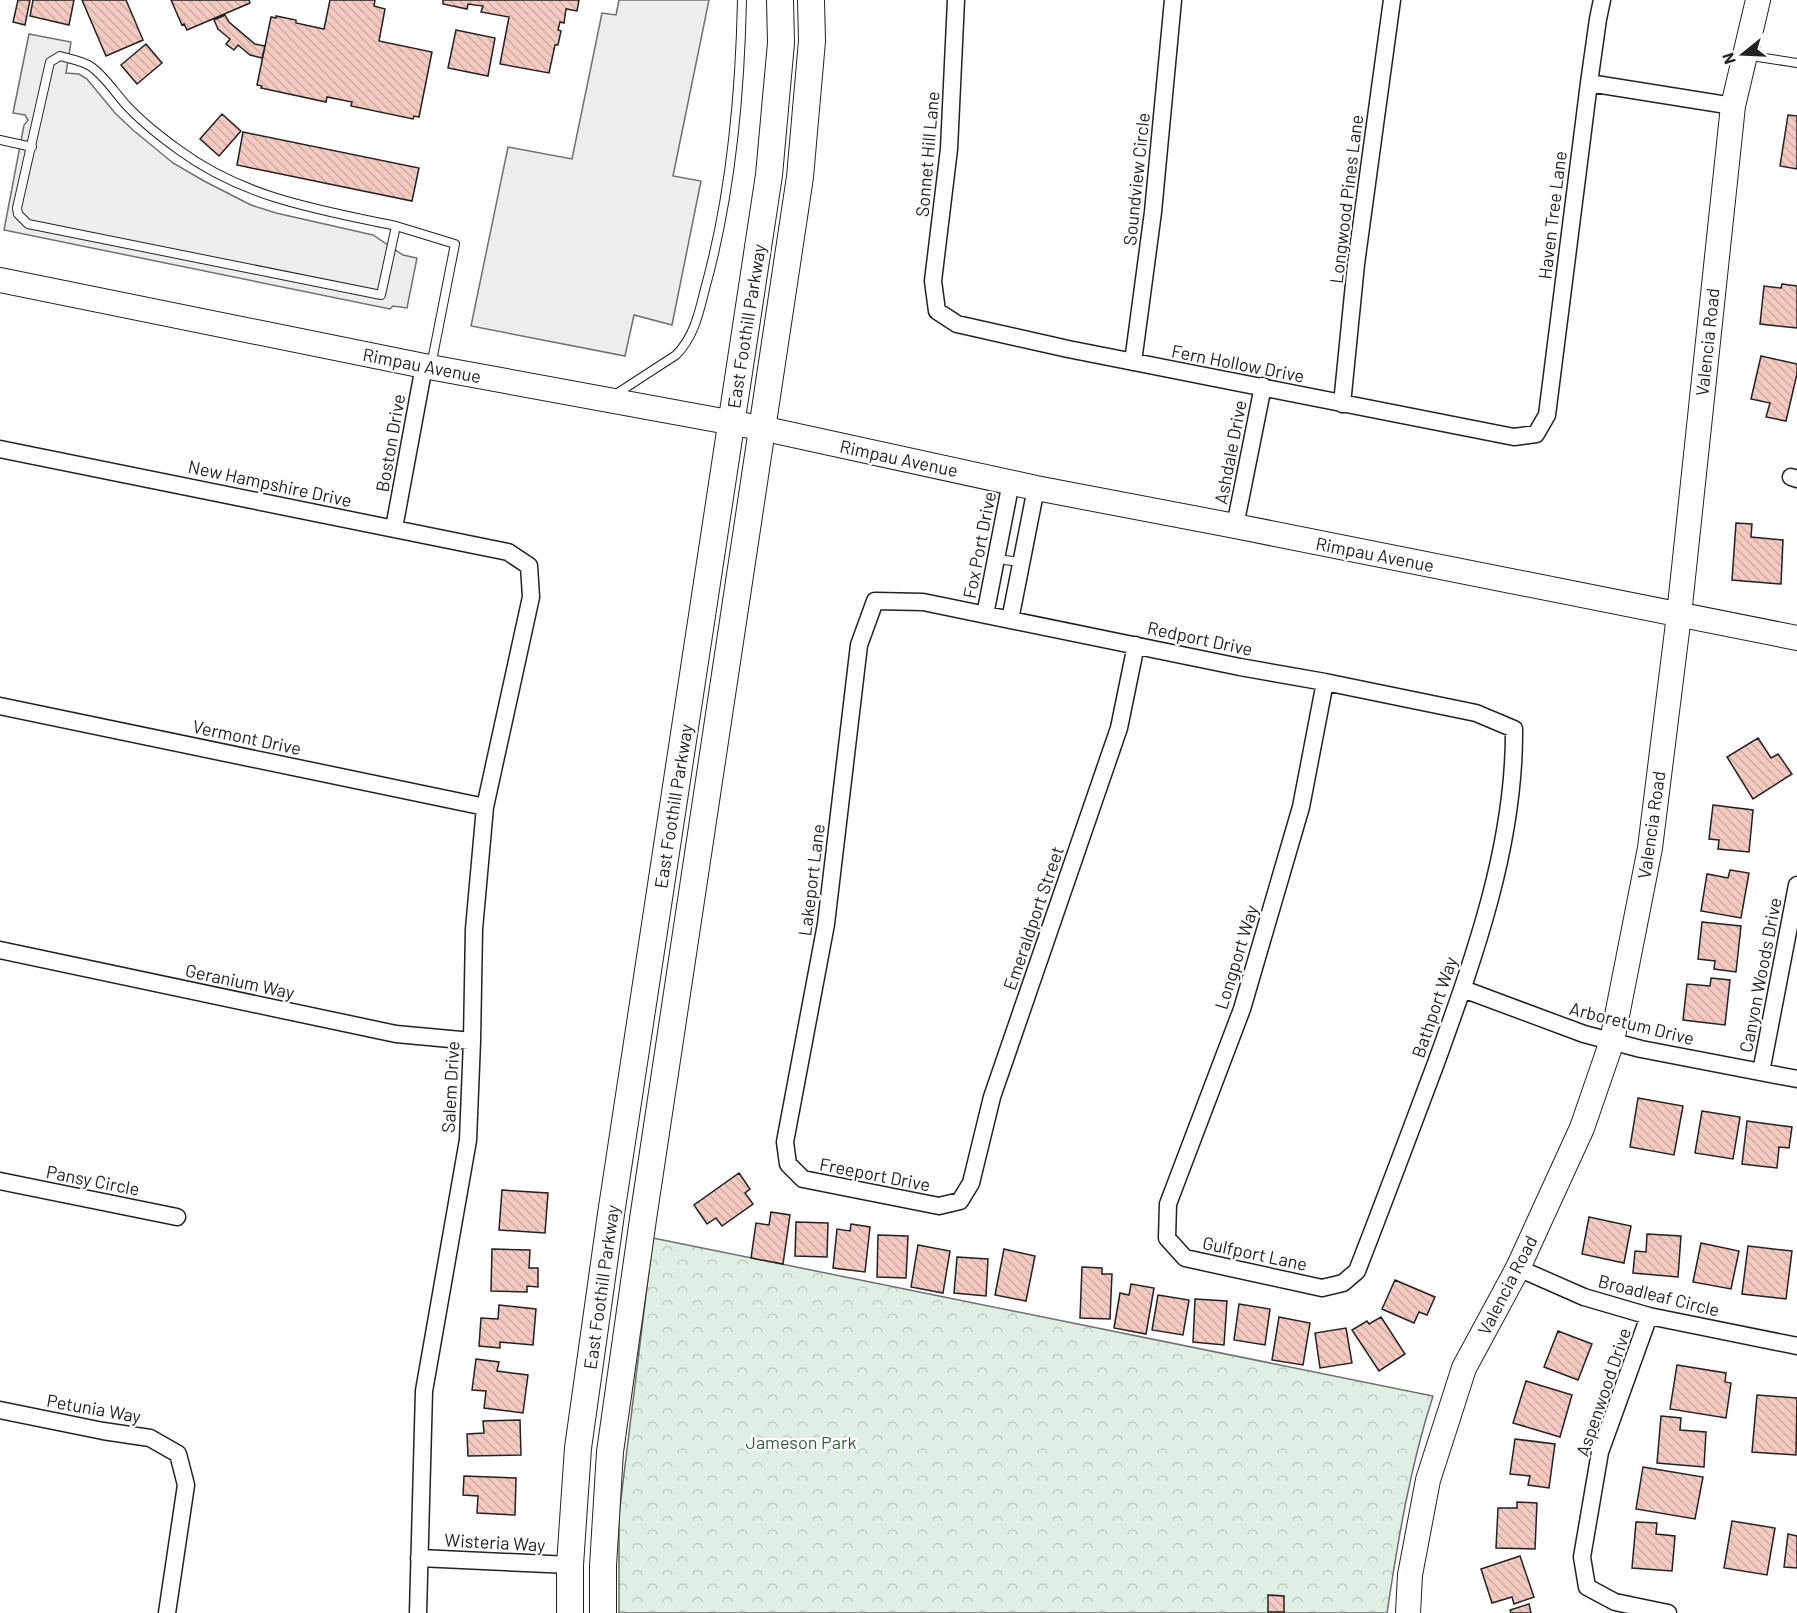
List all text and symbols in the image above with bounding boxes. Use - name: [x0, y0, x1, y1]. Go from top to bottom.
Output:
- north arrow: [1713, 24, 1773, 84]
- text: N: [1718, 51, 1739, 67]
- street label: Sonnet Hill Lane: [911, 90, 943, 218]
- street label: Soundview Circle: [1118, 111, 1154, 247]
- street label: Longwood Pines Lane: [1325, 113, 1367, 285]
- street label: Haven Tree Lane: [1533, 150, 1571, 280]
- street label: East Foothill Parkway: [722, 242, 770, 410]
- street label: Valencia Road: [1690, 287, 1724, 397]
- street label: Fern Hollow Drive: [1170, 339, 1306, 387]
- street label: Rimpau Avenue: [361, 343, 483, 387]
- street label: Boston Drive: [371, 392, 409, 494]
- street label: Ashdale Drive: [1209, 398, 1251, 506]
- street label: Rimpau Avenue: [838, 435, 960, 481]
- street label: New Hampshire Drive: [186, 455, 354, 511]
- street label: Fox Port Drive: [958, 490, 1000, 600]
- street label: Rimpau Avenue: [1314, 532, 1436, 576]
- street label: Redport Drive: [1145, 616, 1255, 660]
- street label: Vermont Drive: [191, 715, 303, 759]
- street label: East Foothill Parkway: [649, 722, 697, 890]
- street label: Valencia Road: [1633, 770, 1669, 880]
- street label: Lakeport Lane: [793, 823, 829, 937]
- street label: Emeraldport Street: [998, 843, 1068, 993]
- street label: Canyon Woods Drive: [1734, 896, 1786, 1054]
- street label: Longport Way: [1210, 902, 1262, 1012]
- street label: Bathport Way: [1406, 954, 1462, 1060]
- street label: Geranium Way: [183, 959, 297, 1003]
- street label: Arboretum Drive: [1567, 997, 1697, 1049]
- street label: Salem Drive: [437, 1040, 463, 1134]
- street label: Freeport Drive: [818, 1152, 932, 1196]
- street label: Pansy Circle: [44, 1160, 142, 1200]
- street label: East Foothill Parkway: [579, 1203, 623, 1371]
- street label: Gulfport Lane: [1201, 1231, 1309, 1275]
- street label: Valencia Road: [1473, 1232, 1541, 1338]
- street label: Broadleaf Circle: [1596, 1269, 1722, 1321]
- street label: Aspenwood Drive: [1571, 1325, 1635, 1459]
- street label: Petunia Way: [45, 1389, 143, 1427]
- park label: Jameson Park: [746, 1431, 856, 1453]
- street label: Wisteria Way: [444, 1528, 546, 1556]

